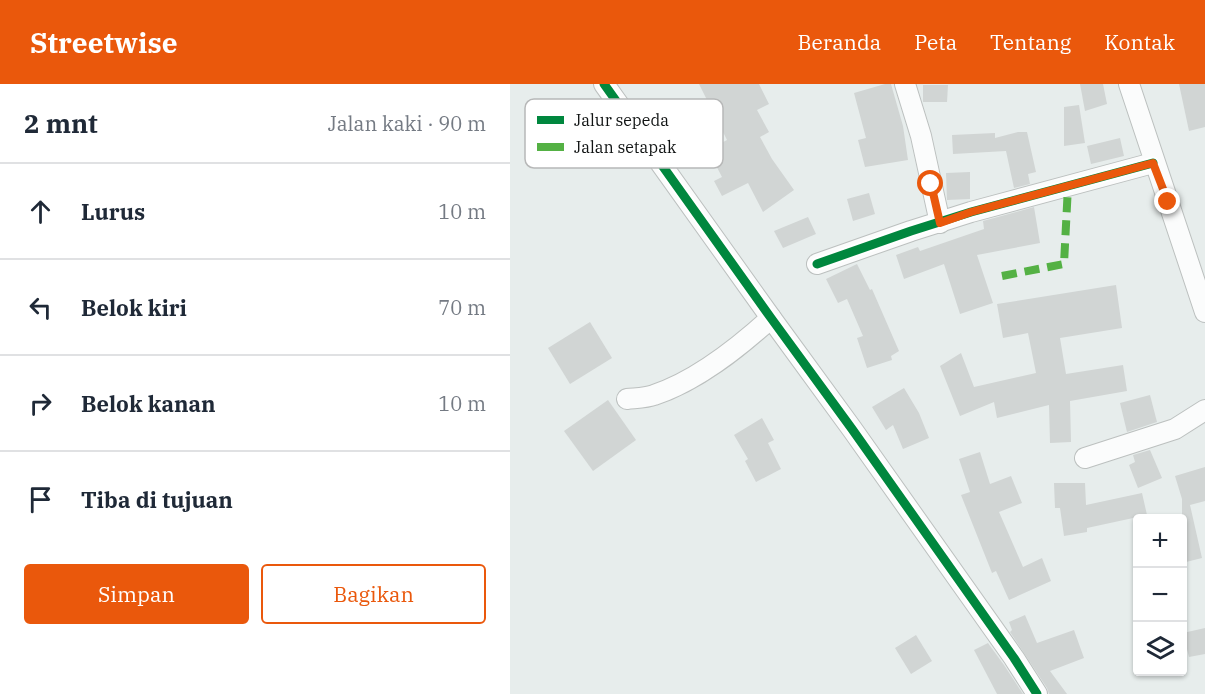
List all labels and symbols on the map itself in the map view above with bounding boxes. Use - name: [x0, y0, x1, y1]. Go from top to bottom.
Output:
- legend: [525, 99, 723, 168]
- text: Jalur sepeda: [574, 110, 669, 130]
- text: Jalan setapak: [574, 137, 677, 157]
- route start: [917, 170, 943, 196]
- route end: [1154, 188, 1180, 214]

